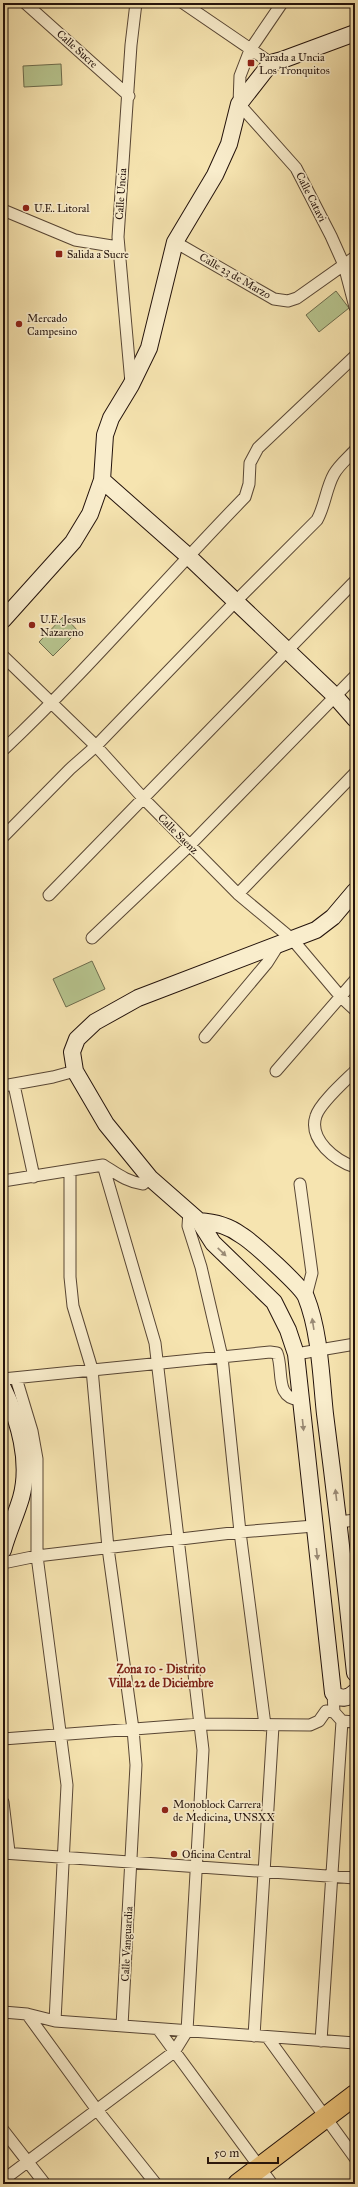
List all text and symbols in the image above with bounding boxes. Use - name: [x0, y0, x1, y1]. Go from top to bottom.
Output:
- street label: Calle Sucre: [54, 27, 100, 71]
- place label: Parada a Uncia Los Tronquitos: [259, 51, 330, 78]
- marker: Parada a Uncia Los Tronquitos: [246, 58, 256, 68]
- street label: Calle Uncia: [113, 167, 129, 220]
- street label: Calle Catavi: [293, 170, 329, 224]
- place label: U.E. Litoral: [34, 202, 89, 215]
- marker: U.E. Litoral: [21, 203, 31, 213]
- place label: Salida a Sucre: [67, 248, 129, 261]
- marker: Salida a Sucre: [54, 249, 64, 259]
- street label: Calle 23 de Marzo: [197, 250, 273, 302]
- place label: Mercado Campesino: [27, 312, 77, 338]
- marker: Mercado Campesino: [14, 319, 24, 329]
- place label: U.E. Jesus Nazareno: [40, 613, 86, 639]
- marker: U.E. Jesus Nazareno: [27, 620, 37, 630]
- street label: Calle Saenz: [155, 811, 201, 857]
- one-way arrow: [217, 1247, 227, 1257]
- one-way arrow: [310, 1318, 316, 1330]
- one-way arrow: [299, 1419, 306, 1431]
- one-way arrow: [333, 1489, 339, 1501]
- one-way arrow: [314, 1548, 320, 1560]
- district label: Zona 10 - Distrito Villa 22 de Diciembre: [107, 1662, 214, 1690]
- place label: Monoblock Carrera de Medicina, UNSXX: [173, 1798, 275, 1824]
- marker: Monoblock Carrera de Medicina, UNSXX: [160, 1805, 170, 1815]
- place label: Oficina Central: [182, 1848, 251, 1861]
- marker: Oficina Central: [169, 1849, 179, 1859]
- street label: Calle Vanguardia: [119, 1906, 135, 1982]
- scale bar: [208, 2139, 278, 2165]
- text: 50 m: [214, 2146, 239, 2160]

